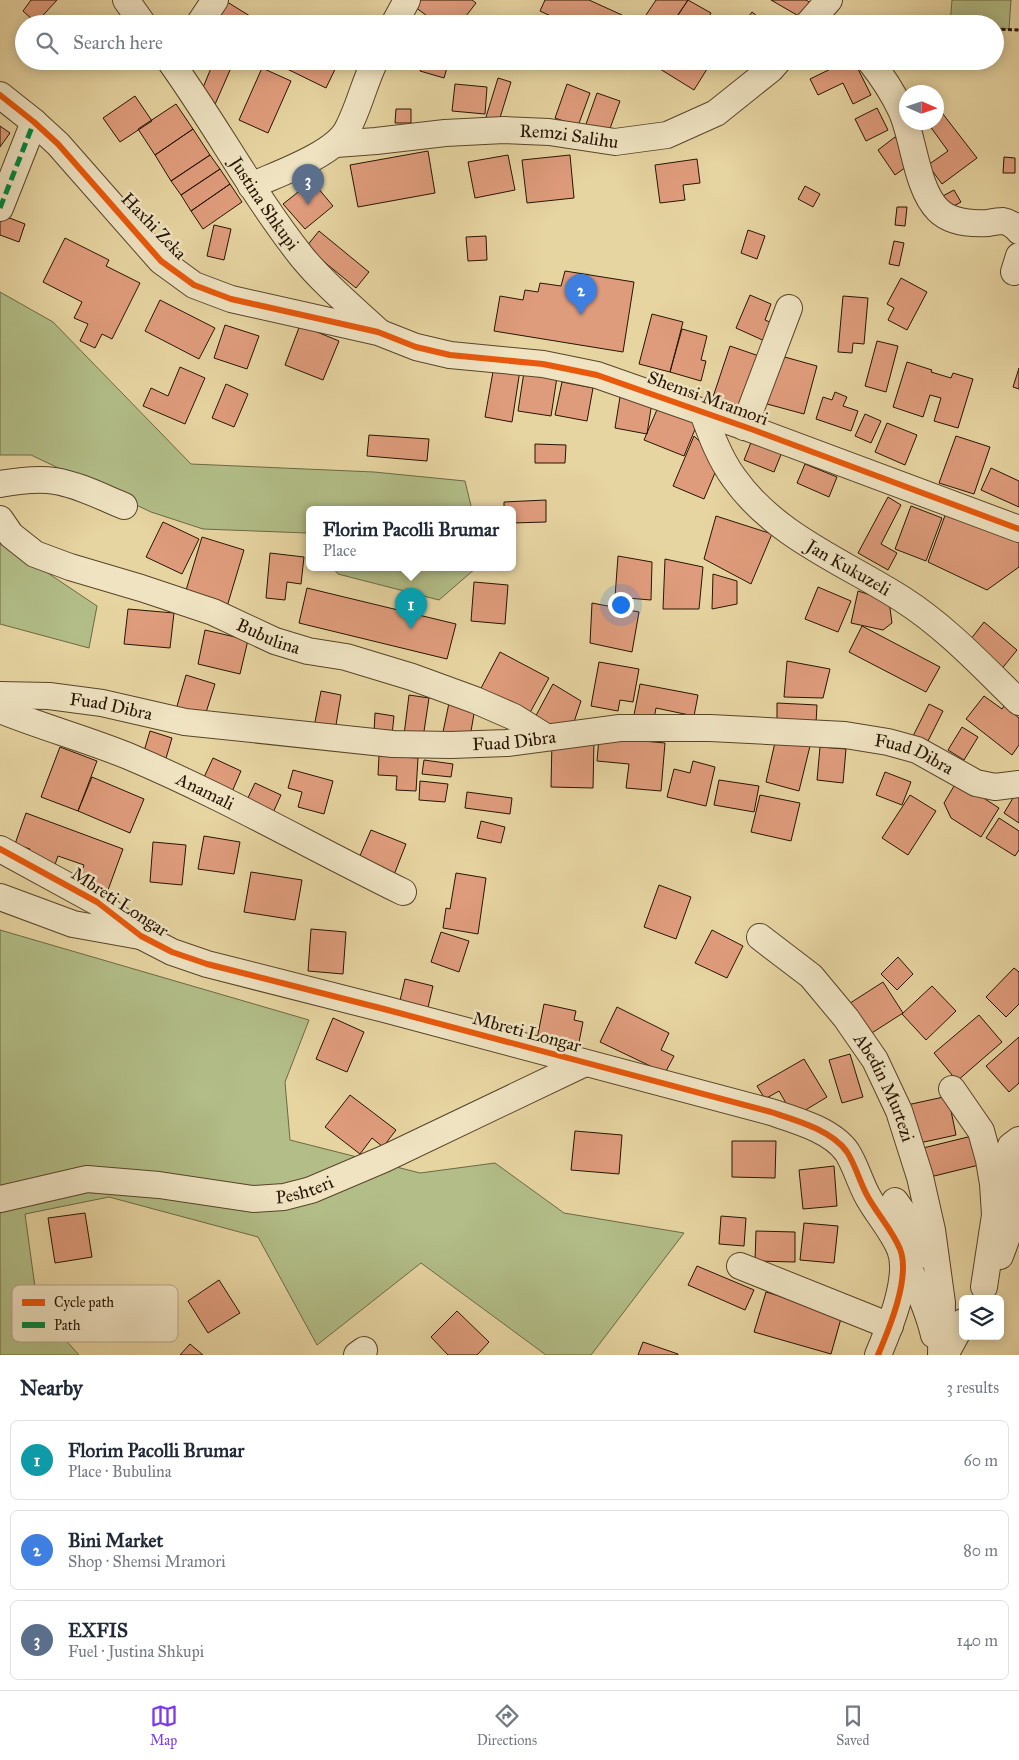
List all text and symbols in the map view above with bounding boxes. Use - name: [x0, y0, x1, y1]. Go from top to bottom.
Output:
- search box: [15, 15, 1004, 70]
- icon: search: [33, 29, 61, 57]
- text: Search here: [73, 31, 163, 54]
- north arrow: [899, 85, 944, 130]
- street label: Remzi Salihu: [519, 120, 620, 153]
- street label: Justina Shkupi: [223, 151, 304, 255]
- pin: 3: [292, 164, 324, 205]
- street label: Haxhi Zeka: [117, 188, 192, 264]
- pin: 2: [565, 274, 597, 315]
- street label: Shemsi Mramori: [645, 366, 772, 430]
- popup: [306, 506, 516, 571]
- text: Florim Pacolli Brumar: [323, 518, 499, 541]
- street label: Jan Kukuzeli: [800, 534, 895, 601]
- text: Place: [323, 541, 357, 560]
- pin: 1: [395, 588, 427, 629]
- your location: [608, 592, 634, 618]
- street label: Bubulina: [233, 614, 303, 659]
- street label: Fuad Dibra: [68, 688, 155, 725]
- street label: Fuad Dibra: [472, 726, 558, 755]
- street label: Fuad Dibra: [873, 729, 958, 779]
- street label: Anamali: [172, 768, 238, 815]
- street label: Mbreti Longar: [67, 862, 173, 943]
- street label: Mbreti Longar: [470, 1007, 584, 1058]
- street label: Abedin Murtezi: [848, 1028, 919, 1145]
- street label: Peshteri: [275, 1171, 337, 1209]
- legend: [12, 1285, 178, 1342]
- text: Cycle path: [54, 1294, 114, 1311]
- map controls: [959, 1295, 1004, 1340]
- button: layers: [959, 1295, 1004, 1340]
- text: Path: [54, 1317, 81, 1334]
- text: Nearby: [20, 1375, 83, 1401]
- text: 3 results: [946, 1378, 999, 1397]
- text: Florim Pacolli Brumar: [68, 1439, 244, 1462]
- text: 1: [34, 1451, 40, 1470]
- text: 60 m: [964, 1451, 998, 1470]
- text: Place · Bubulina: [68, 1462, 172, 1481]
- text: Bini Market: [68, 1529, 163, 1552]
- text: 2: [33, 1541, 41, 1560]
- text: 80 m: [963, 1541, 998, 1560]
- text: Shop · Shemsi Mramori: [68, 1552, 226, 1571]
- text: EXFIS: [68, 1619, 128, 1642]
- text: 3: [34, 1631, 40, 1650]
- text: 140 m: [957, 1631, 998, 1650]
- text: Fuel · Justina Shkupi: [68, 1642, 204, 1661]
- tab: Map: [150, 1702, 178, 1749]
- tab: Directions: [477, 1702, 537, 1749]
- tab: Saved: [836, 1702, 869, 1749]

